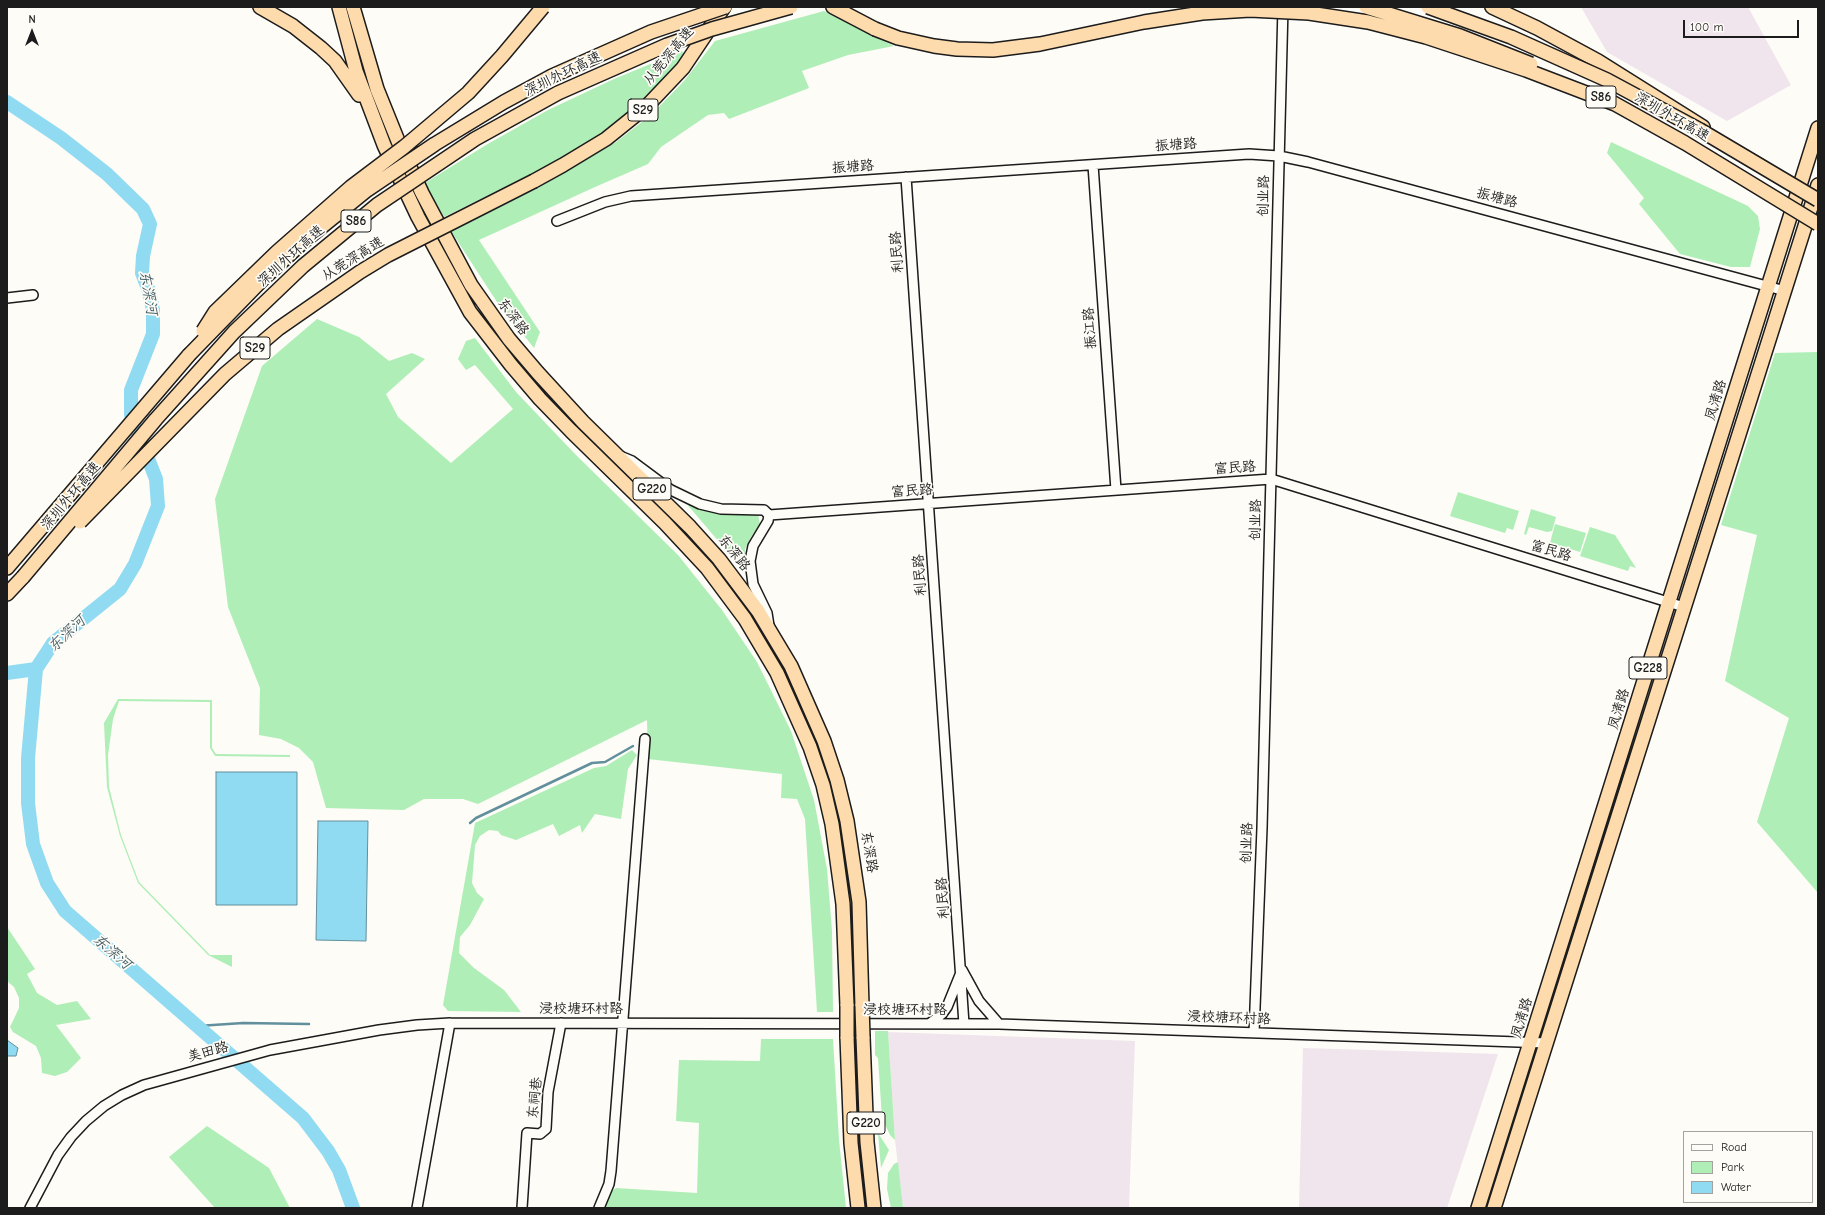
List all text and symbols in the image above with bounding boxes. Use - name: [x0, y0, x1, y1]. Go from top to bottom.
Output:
- north arrow: [12, 12, 52, 52]
- scale bar: [1685, 12, 1801, 38]
- text: N: [28, 13, 36, 26]
- text: 100 m: [1690, 20, 1723, 34]
- street label: 从莞深高速: [640, 24, 698, 88]
- street label: 深圳外环高速: [522, 48, 604, 100]
- road number: S86: [1586, 86, 1616, 108]
- street label: 深圳外环高速: [1631, 89, 1713, 145]
- road number: S29: [628, 99, 658, 121]
- street label: 振塘路: [1154, 135, 1198, 155]
- street label: 振塘路: [831, 157, 875, 177]
- street label: 创业路: [1255, 175, 1273, 217]
- street label: 振塘路: [1475, 184, 1519, 212]
- road number: S86: [341, 210, 371, 232]
- street label: 深圳外环高速: [254, 222, 328, 290]
- street label: 利民路: [887, 230, 907, 274]
- street label: 从莞深高速: [319, 233, 387, 285]
- water label: 东深河: [135, 269, 161, 317]
- street label: 东深路: [494, 295, 532, 339]
- street label: 振江路: [1080, 306, 1100, 350]
- road number: S29: [240, 337, 270, 359]
- street label: 凤清路: [1702, 377, 1730, 423]
- street label: 深圳外环高速: [38, 458, 104, 534]
- street label: 富民路: [1213, 458, 1257, 478]
- road number: G220: [633, 478, 671, 500]
- street label: 富民路: [890, 481, 934, 501]
- street label: 创业路: [1247, 499, 1265, 541]
- street label: 东深路: [714, 531, 754, 575]
- street label: 富民路: [1528, 537, 1574, 565]
- street label: 利民路: [910, 553, 930, 597]
- water label: 东深河: [44, 612, 90, 656]
- road number: G228: [1629, 657, 1667, 679]
- street label: 凤清路: [1605, 686, 1633, 732]
- street label: 创业路: [1238, 822, 1256, 864]
- street label: 东深路: [857, 830, 881, 874]
- street label: 利民路: [933, 876, 953, 920]
- water label: 东深河: [89, 930, 135, 974]
- street label: 凤清路: [1508, 995, 1536, 1041]
- street label: 浸校塘环村路: [539, 1001, 623, 1017]
- street label: 浸校塘环村路: [863, 1002, 947, 1018]
- street label: 浸校塘环村路: [1187, 1008, 1271, 1028]
- street label: 美田路: [186, 1038, 230, 1066]
- street label: 东祠巷: [524, 1076, 546, 1120]
- road number: G220: [847, 1112, 885, 1134]
- legend: [1683, 1131, 1813, 1203]
- text: Road: [1721, 1140, 1747, 1154]
- text: Park: [1721, 1160, 1744, 1174]
- text: Water: [1721, 1180, 1751, 1194]

